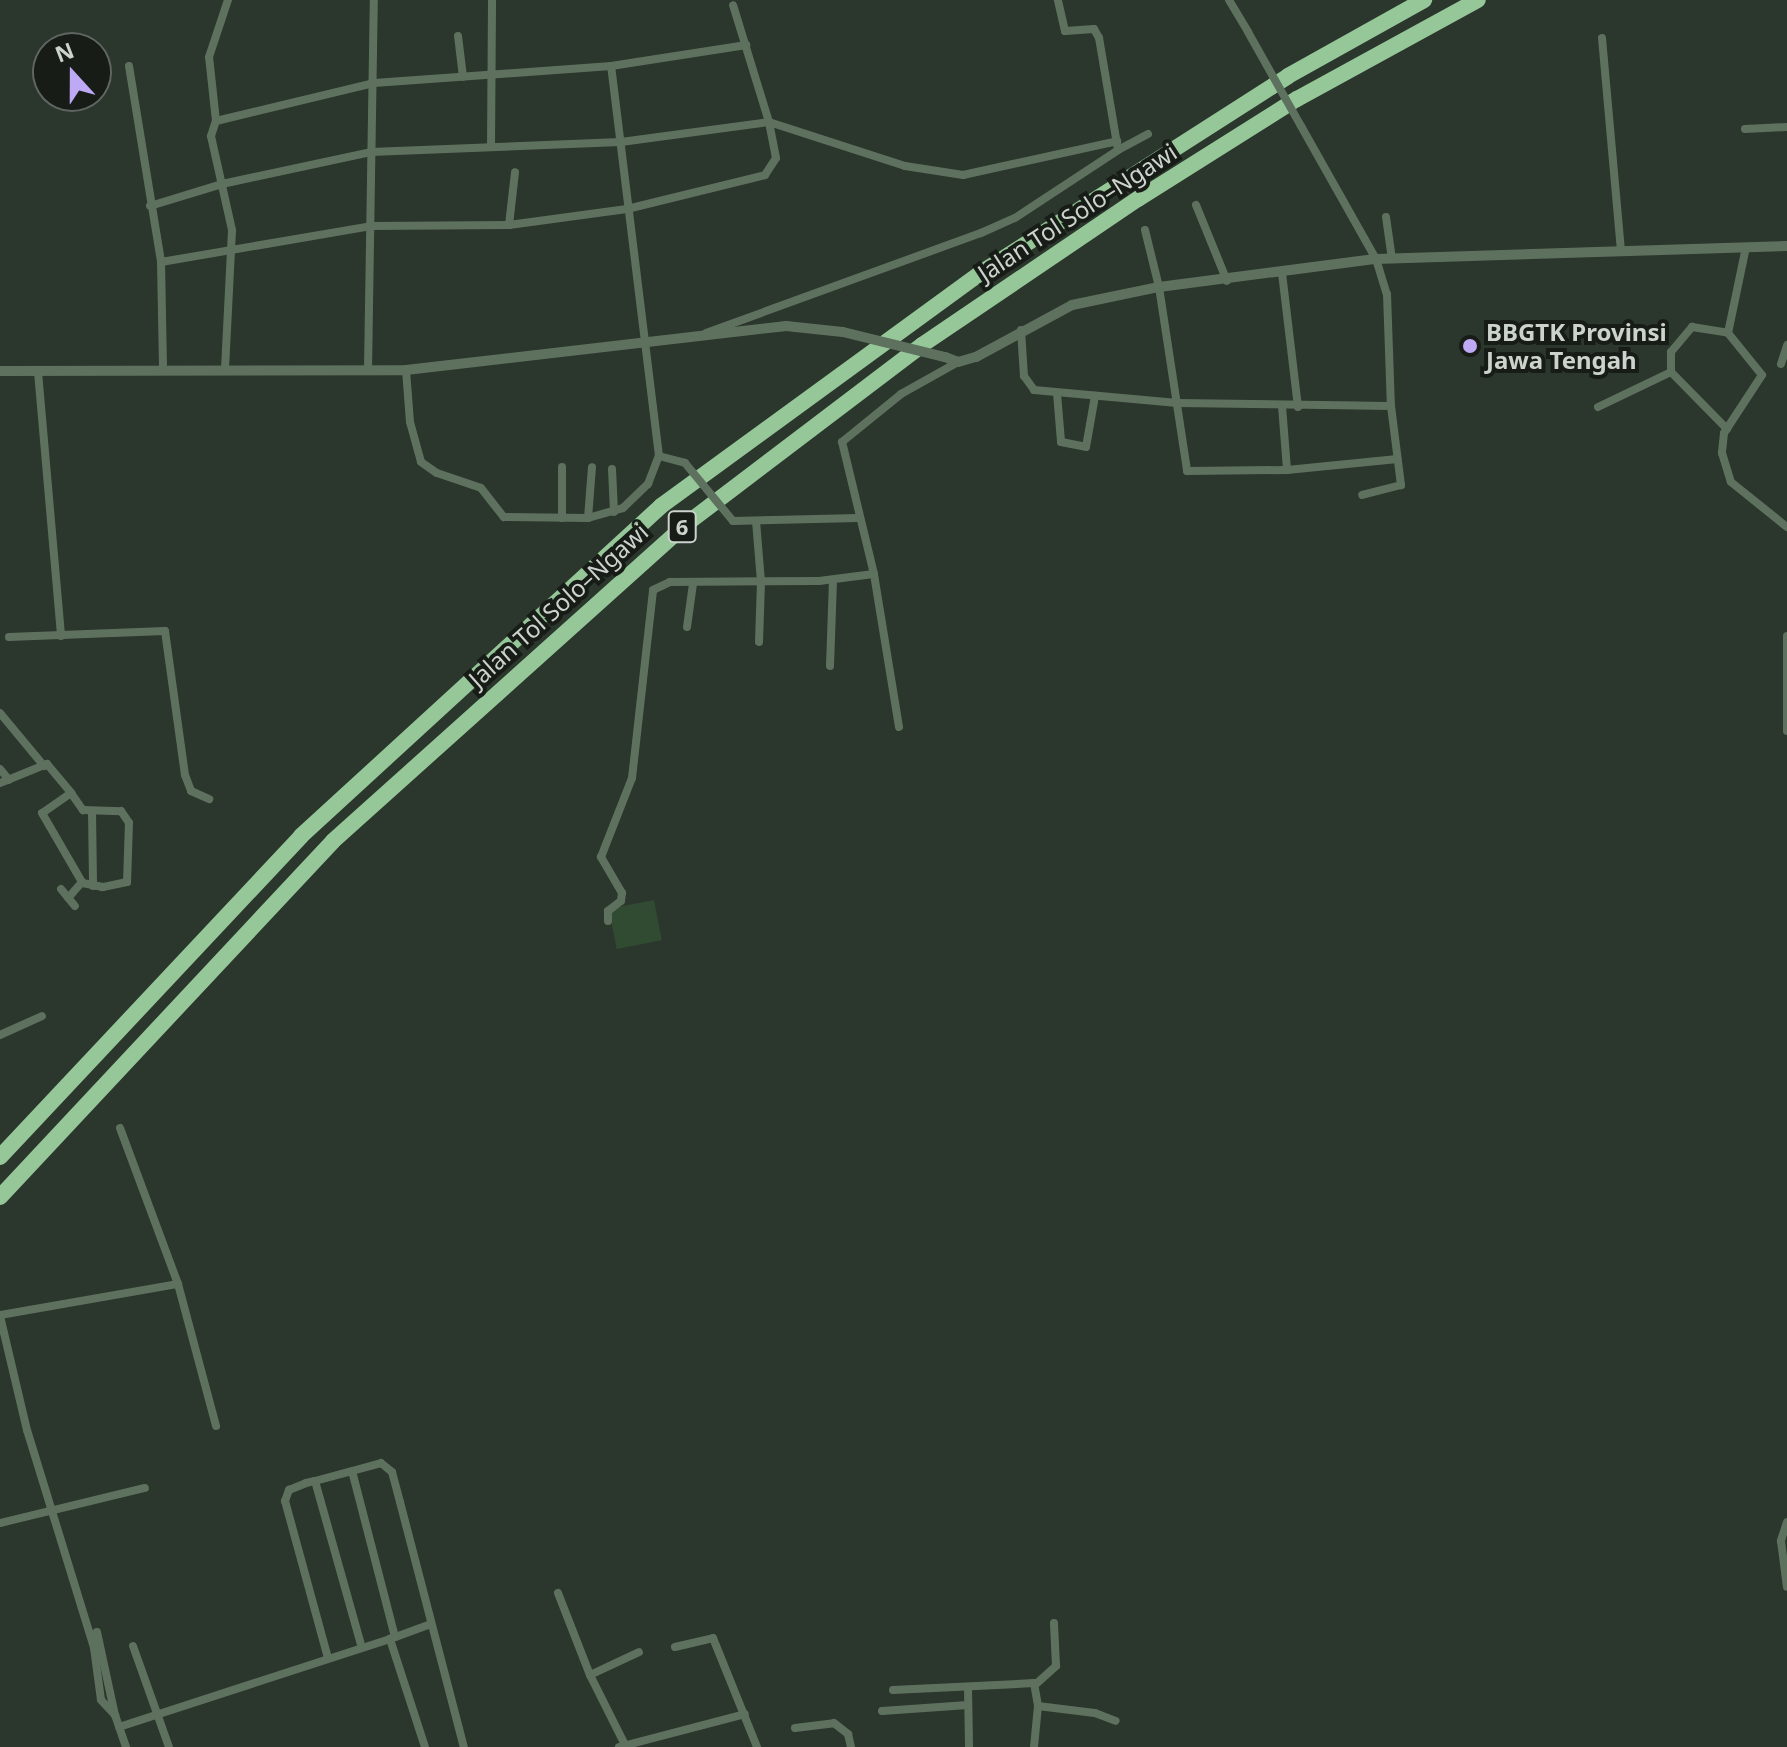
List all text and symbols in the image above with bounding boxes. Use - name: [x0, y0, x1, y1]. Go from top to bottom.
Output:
- north arrow: [32, 32, 112, 112]
- text: N: [50, 34, 78, 69]
- street label: Jalan Tol Solo–Ngawi: [972, 137, 1182, 287]
- place label: BBGTK Provinsi Jawa Tengah: [1486, 318, 1667, 374]
- marker: BBGTK Provinsi Jawa Tengah: [1461, 337, 1479, 355]
- road number: 6: [666, 509, 698, 545]
- street label: Jalan Tol Solo–Ngawi: [462, 517, 654, 693]

